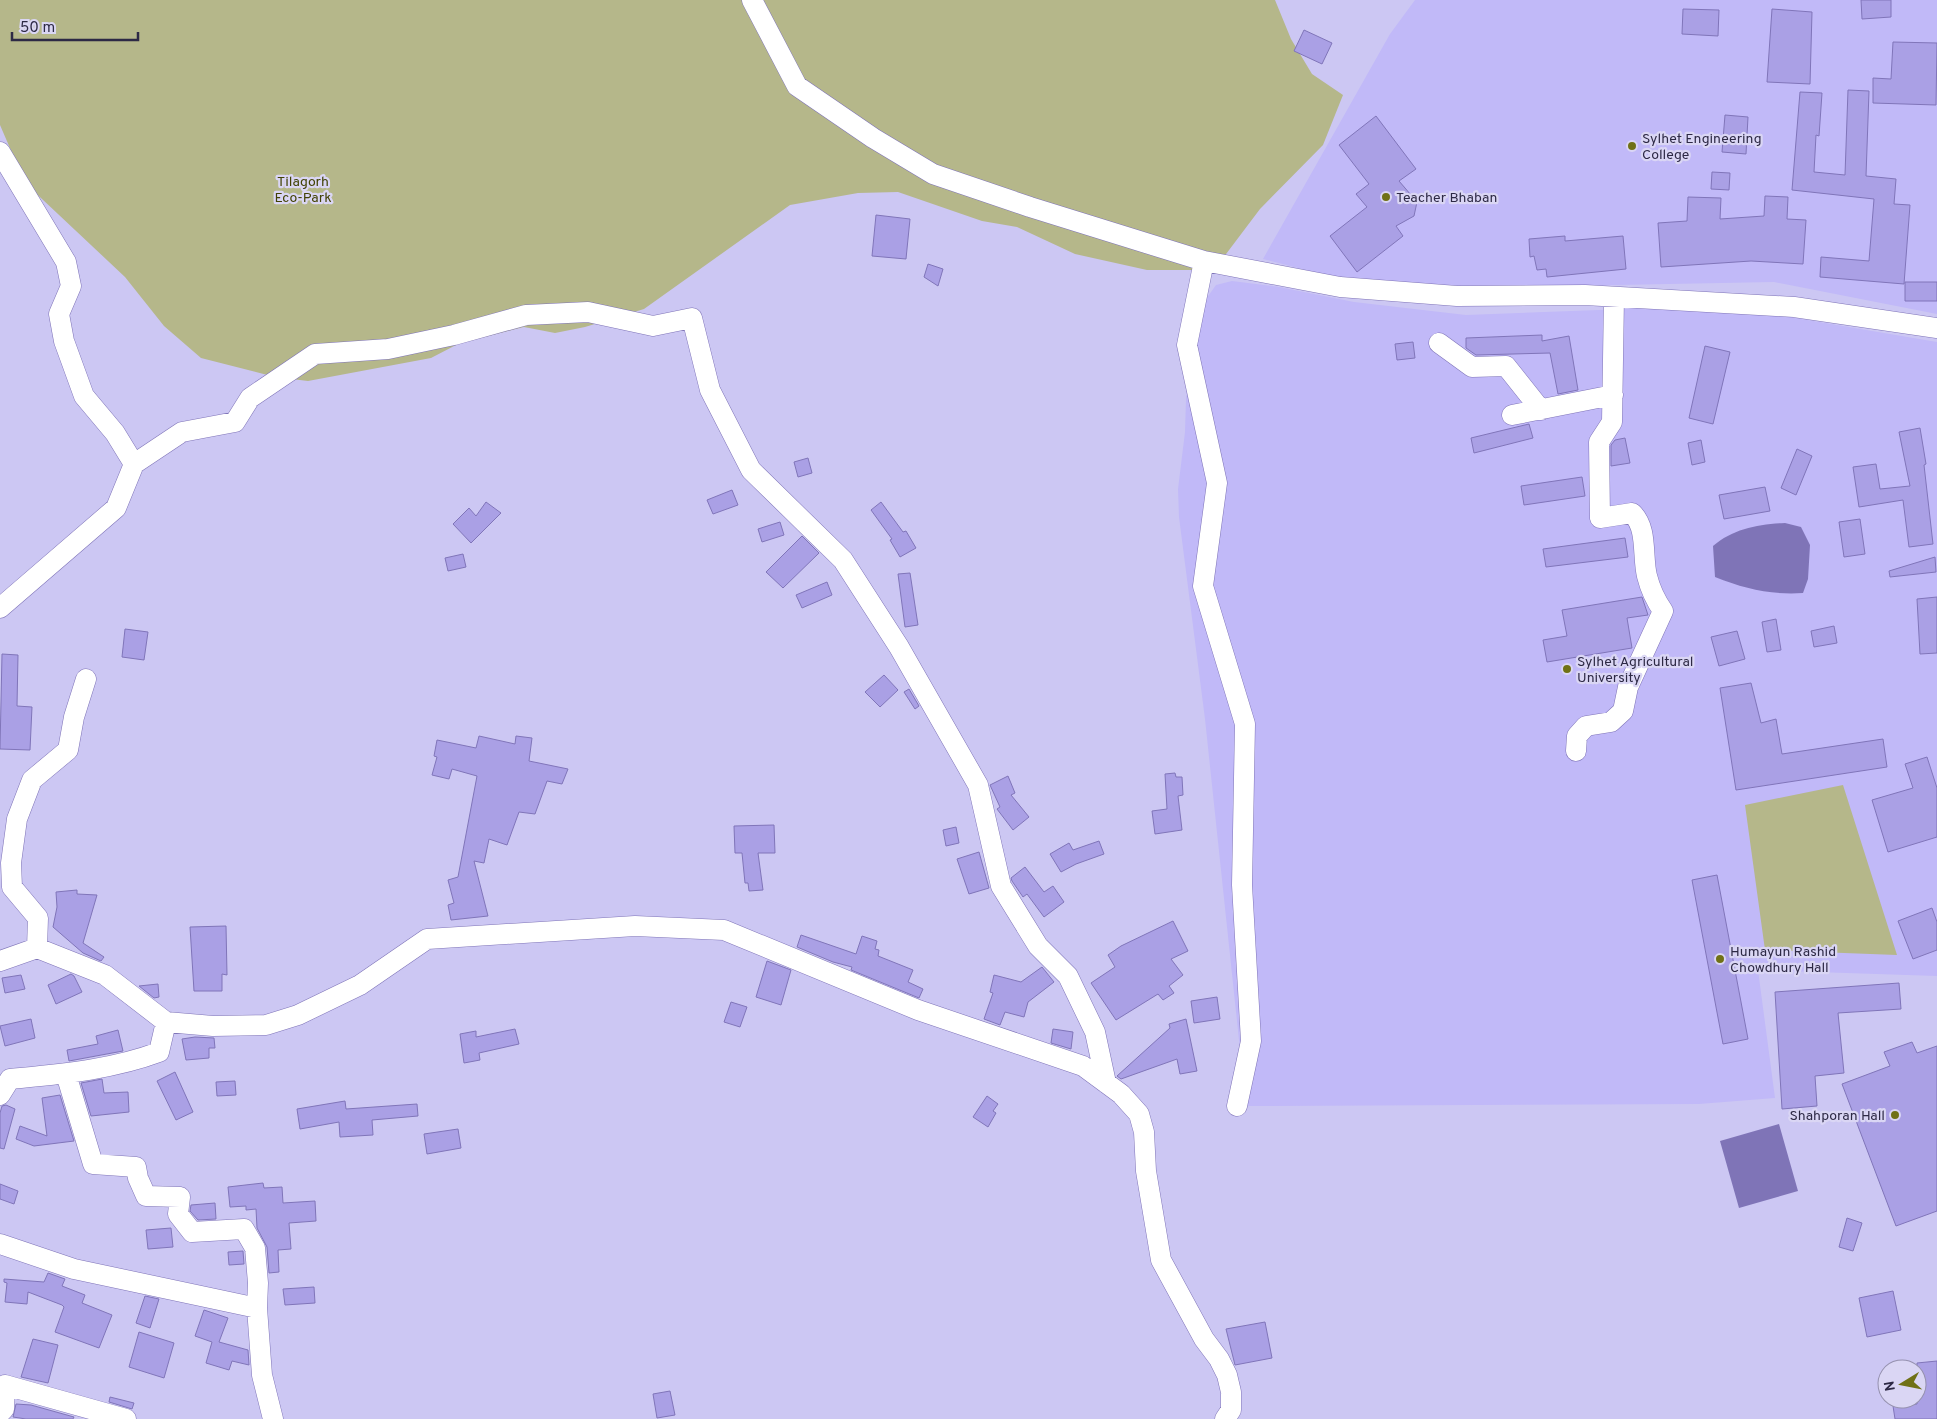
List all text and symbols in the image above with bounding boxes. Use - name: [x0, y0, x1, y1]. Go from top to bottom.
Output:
- scale bar: [12, 10, 139, 42]
- text: 50 m: [20, 19, 55, 38]
- place label: Sylhet Engineering College: [1642, 131, 1762, 164]
- marker: Sylhet Engineering College: [1626, 140, 1638, 152]
- park label: Tilagorh Eco-Park: [274, 174, 332, 207]
- place label: Teacher Bhaban: [1396, 190, 1497, 207]
- marker: Teacher Bhaban: [1380, 191, 1392, 203]
- place label: Sylhet Agricultural University: [1577, 654, 1694, 687]
- marker: Sylhet Agricultural University: [1561, 663, 1573, 675]
- place label: Humayun Rashid Chowdhury Hall: [1730, 944, 1836, 977]
- marker: Humayun Rashid Chowdhury Hall: [1714, 953, 1726, 965]
- place label: Shahporan Hall: [1789, 1108, 1885, 1125]
- marker: Shahporan Hall: [1889, 1109, 1901, 1121]
- north arrow: [1877, 1359, 1927, 1409]
- text: N: [1881, 1380, 1900, 1392]

